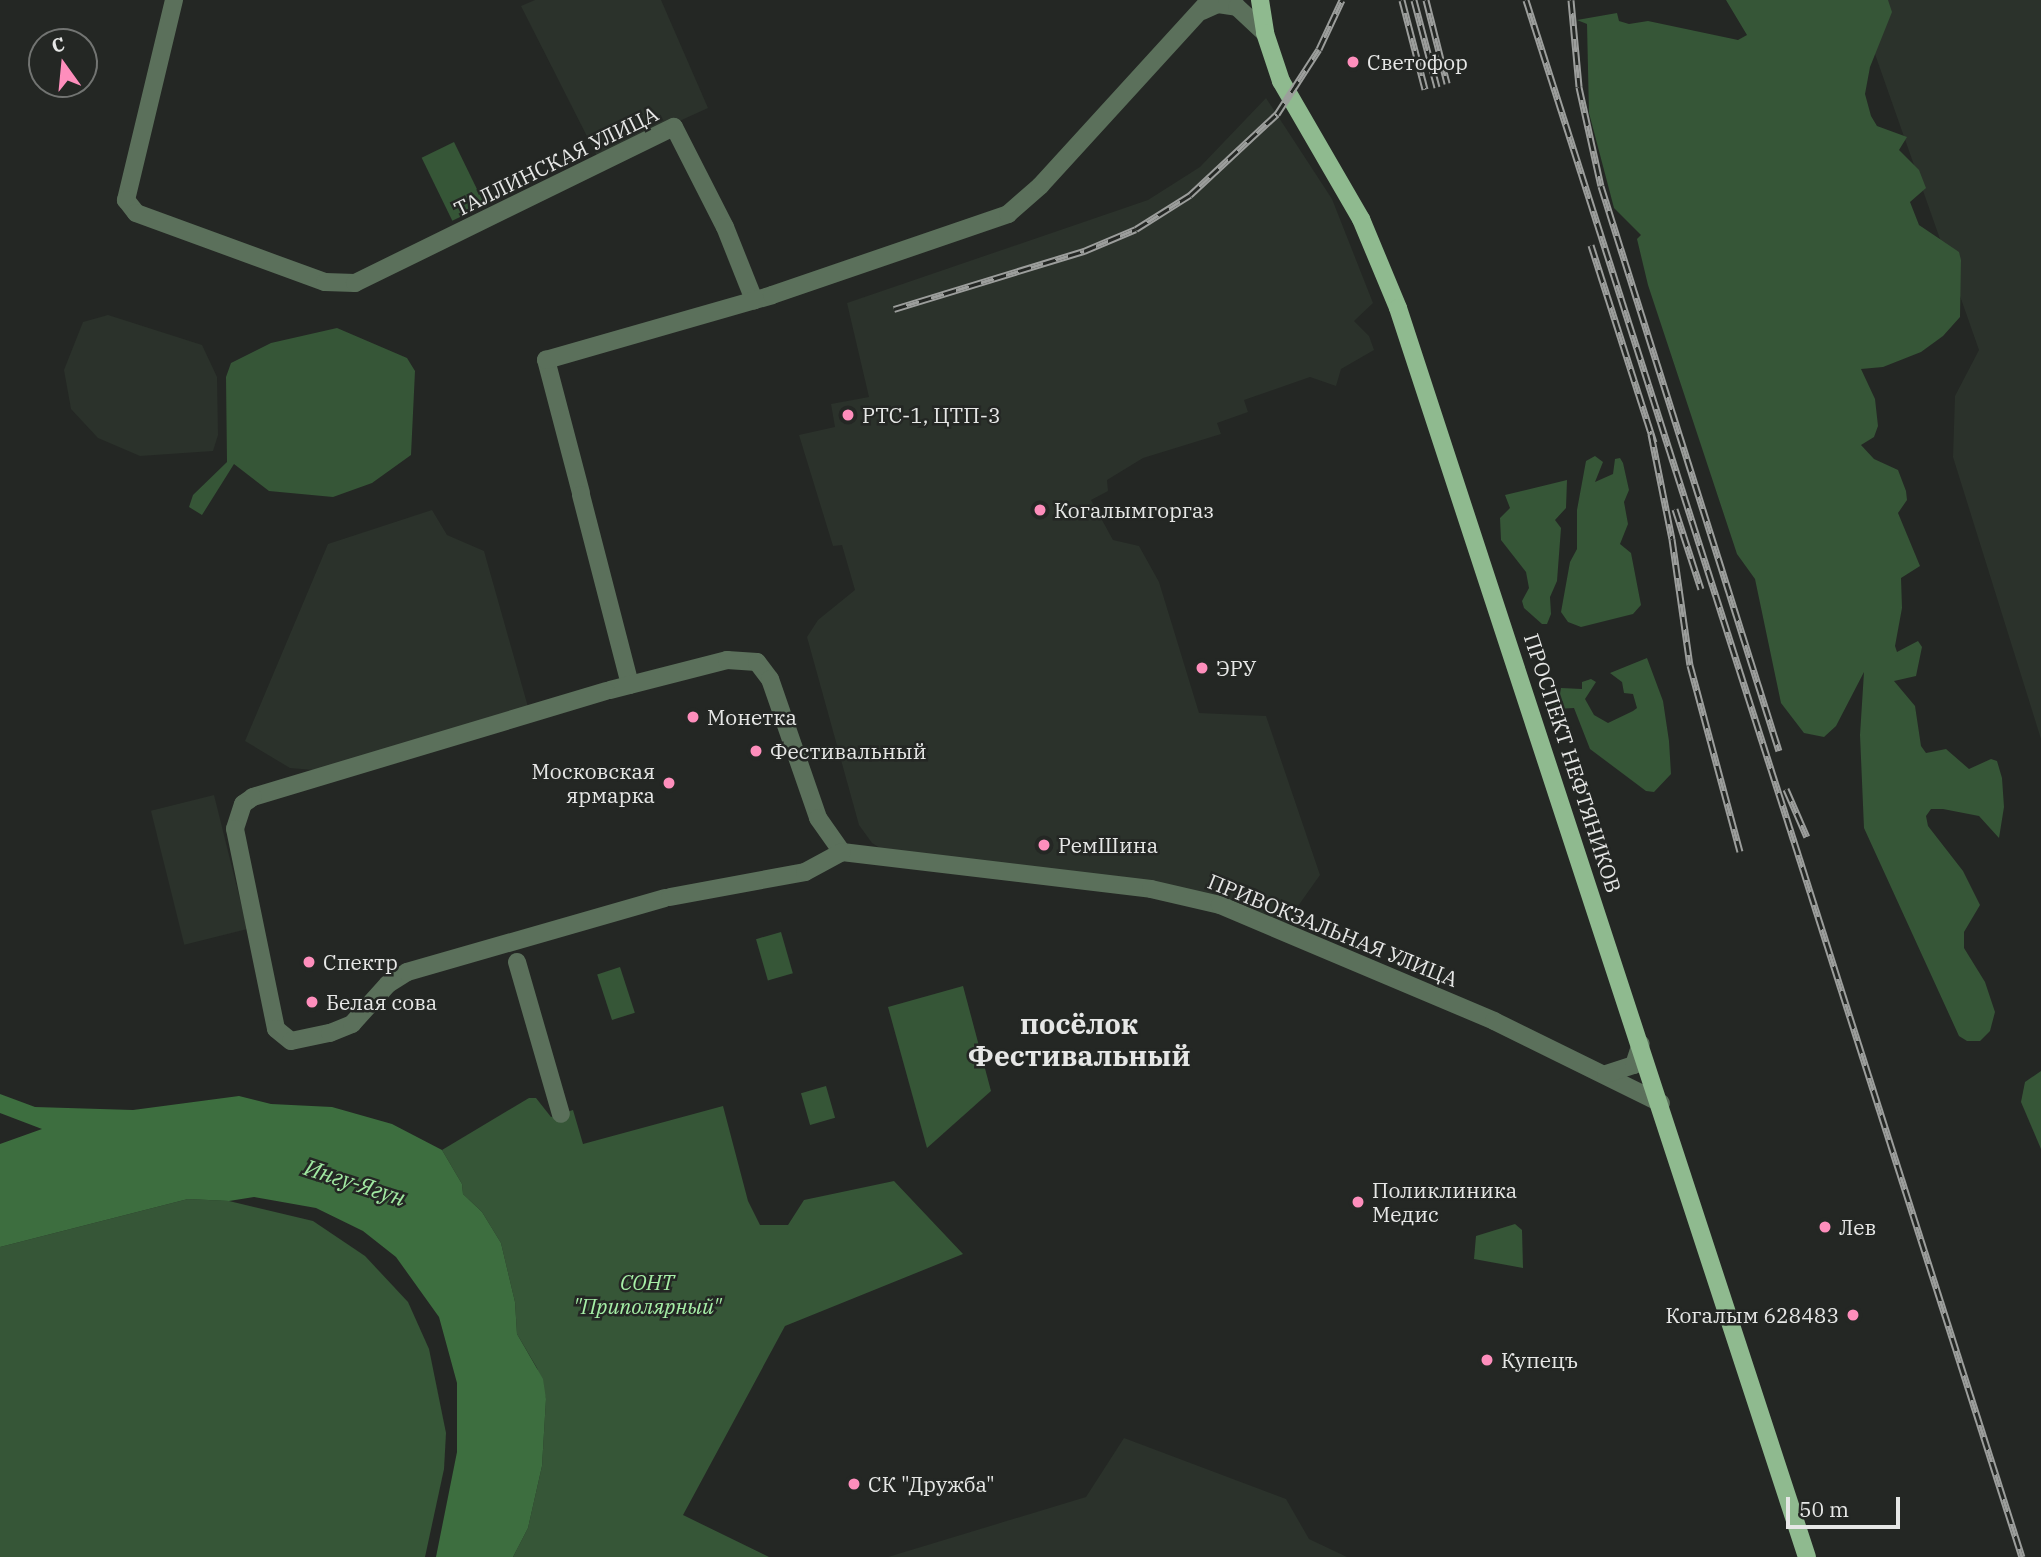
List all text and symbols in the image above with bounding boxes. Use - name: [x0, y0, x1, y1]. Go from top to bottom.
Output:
- north arrow: [28, 28, 98, 98]
- text: С: [49, 31, 67, 58]
- place label: Светофор: [1367, 49, 1468, 75]
- marker: Светофор: [1345, 54, 1361, 70]
- street label: ТАЛЛИНСКАЯ УЛИЦА: [450, 100, 662, 222]
- place label: РТС-1, ЦТП-3: [862, 402, 1001, 428]
- marker: РТС-1, ЦТП-3: [840, 407, 856, 423]
- place label: Когалымгоргаз: [1054, 497, 1214, 523]
- marker: Когалымгоргаз: [1032, 502, 1048, 518]
- street label: ПРОСПЕКТ НЕФТЯНИКОВ: [1519, 630, 1627, 896]
- place label: ЭРУ: [1216, 655, 1256, 681]
- marker: ЭРУ: [1194, 660, 1210, 676]
- place label: Монетка: [707, 704, 797, 730]
- marker: Монетка: [685, 709, 701, 725]
- place label: Фестивальный: [770, 738, 926, 764]
- marker: Фестивальный: [748, 743, 764, 759]
- place label: Московская ярмарка: [532, 758, 655, 808]
- marker: Московская ярмарка: [661, 775, 677, 791]
- place label: РемШина: [1058, 832, 1158, 858]
- marker: РемШина: [1036, 837, 1052, 853]
- street label: ПРИВОКЗАЛЬНАЯ УЛИЦА: [1204, 868, 1462, 992]
- place label: Спектр: [323, 949, 398, 975]
- marker: Спектр: [301, 954, 317, 970]
- place label: Белая сова: [326, 989, 437, 1015]
- marker: Белая сова: [304, 994, 320, 1010]
- district label: посёлок Фестивальный: [967, 1007, 1191, 1073]
- water label: Ингу-Ягун: [301, 1153, 409, 1211]
- place label: Поликлиника Медис: [1372, 1177, 1517, 1227]
- marker: Поликлиника Медис: [1350, 1194, 1366, 1210]
- place label: Лев: [1839, 1214, 1876, 1240]
- marker: Лев: [1817, 1219, 1833, 1235]
- park label: СОНТ "Приполярный": [573, 1269, 721, 1319]
- place label: Когалым 628483: [1666, 1302, 1839, 1328]
- marker: Когалым 628483: [1845, 1307, 1861, 1323]
- place label: Купецъ: [1501, 1347, 1578, 1373]
- marker: Купецъ: [1479, 1352, 1495, 1368]
- place label: СК "Дружба": [868, 1471, 995, 1497]
- marker: СК "Дружба": [846, 1476, 862, 1492]
- scale bar: [1789, 1484, 1903, 1528]
- text: 50 m: [1799, 1495, 1849, 1523]

